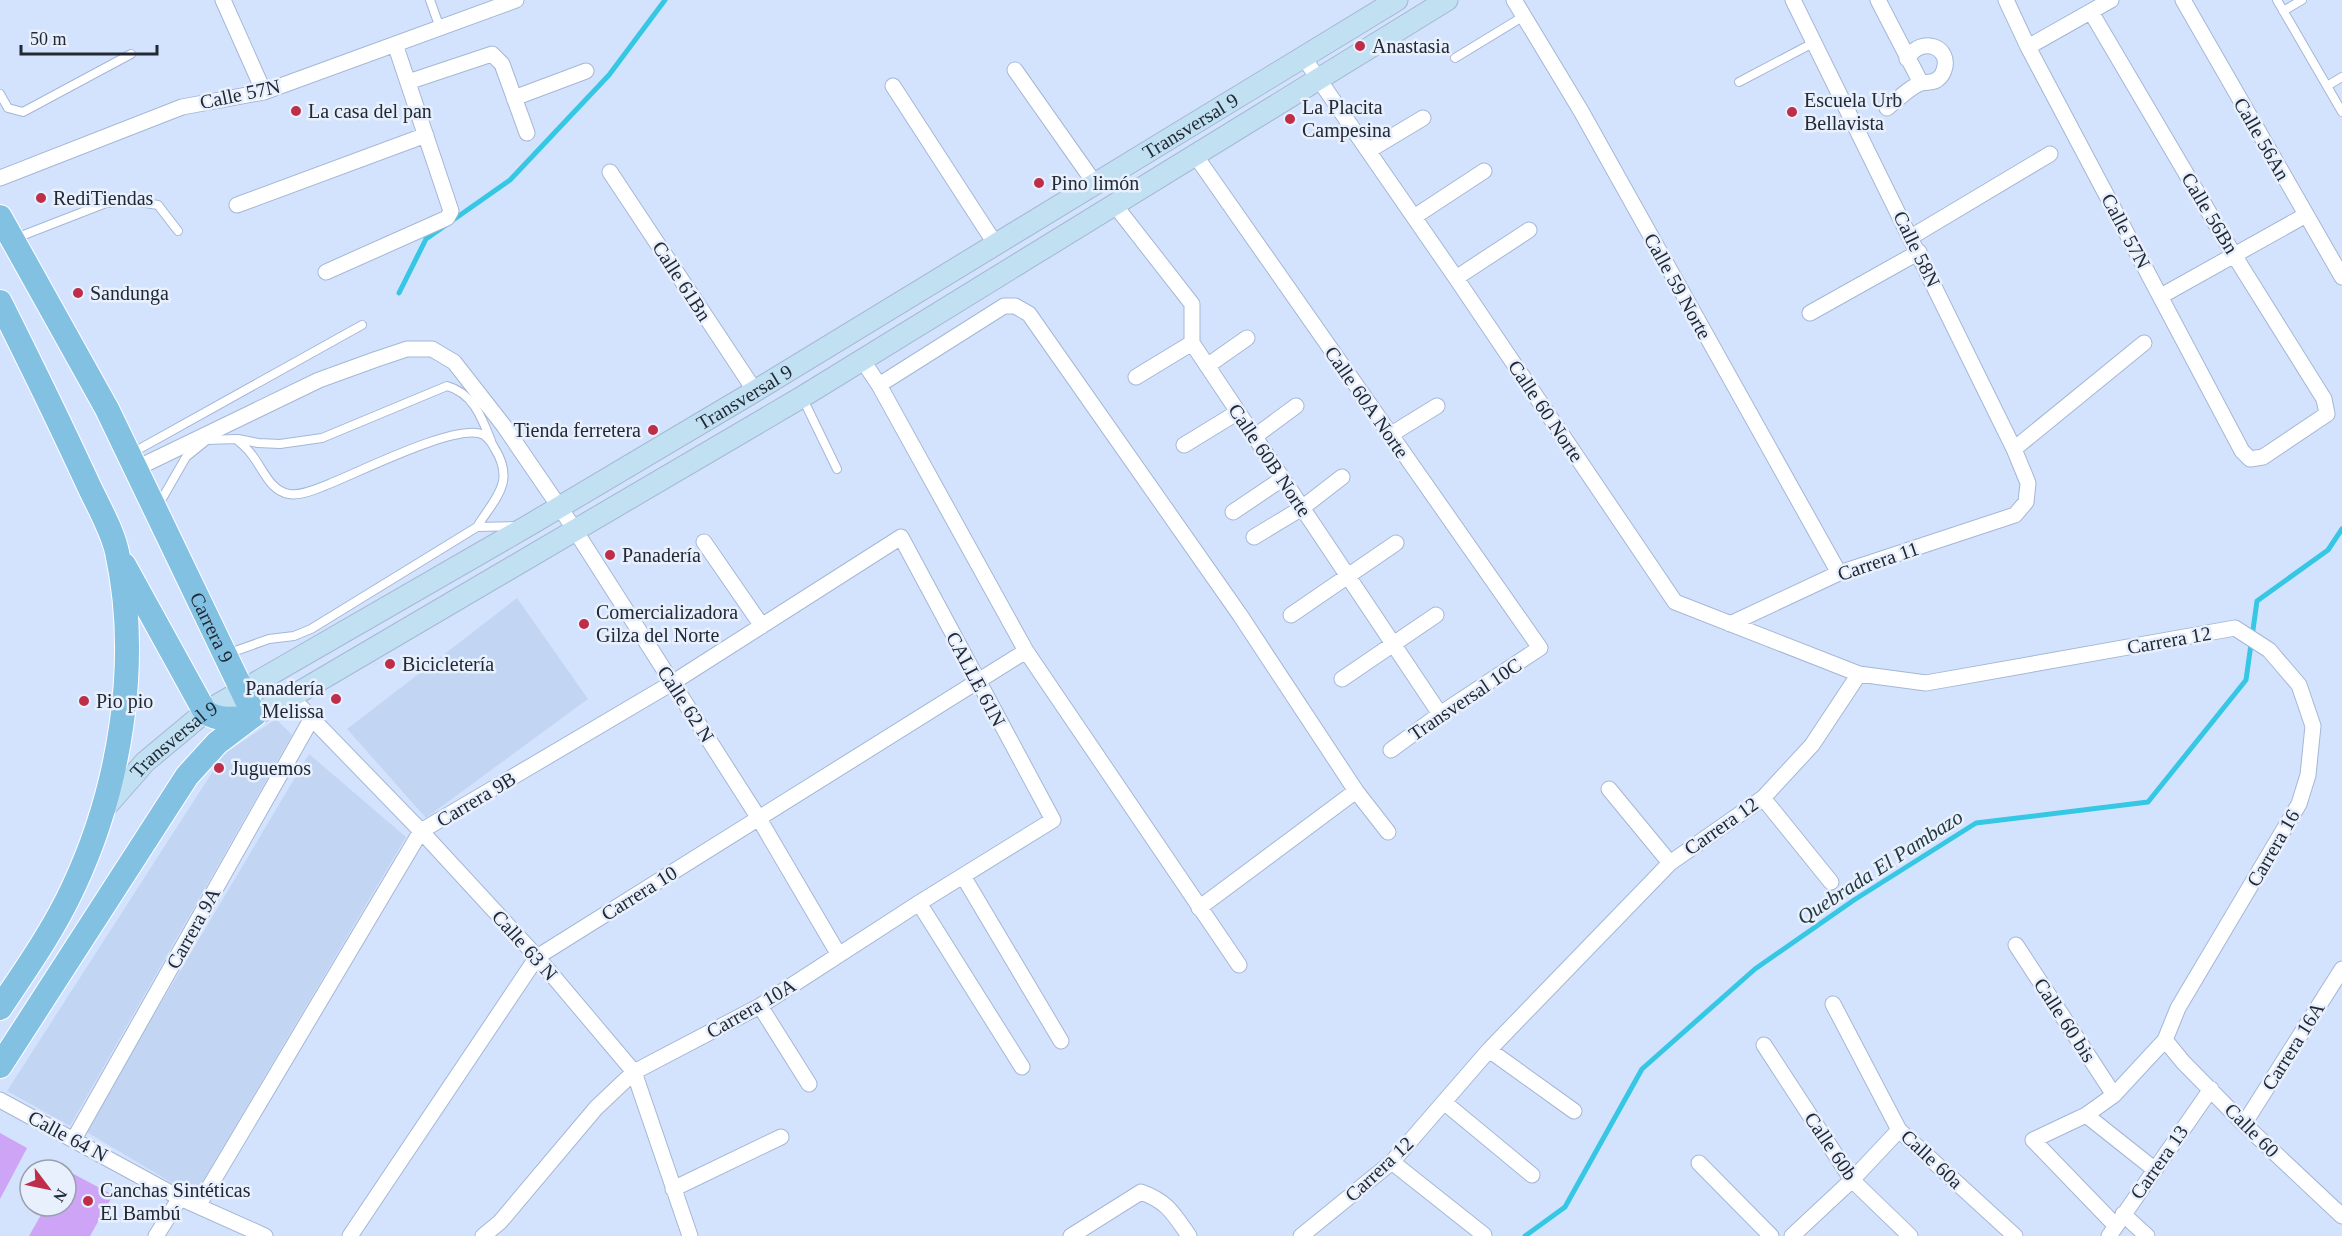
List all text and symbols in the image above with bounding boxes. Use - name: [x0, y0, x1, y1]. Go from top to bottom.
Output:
- scale bar: [21, 18, 158, 56]
- text: 50 m: [30, 29, 67, 49]
- place label: Anastasia: [1372, 35, 1450, 57]
- marker: Anastasia: [1353, 39, 1367, 53]
- street label: Calle 57N: [198, 75, 282, 113]
- street label: Transversal 9: [1139, 88, 1242, 163]
- place label: Escuela Urb Bellavista: [1804, 89, 1902, 134]
- street label: Calle 56An: [2230, 94, 2294, 184]
- place label: La Placita Campesina: [1302, 96, 1391, 142]
- place label: La casa del pan: [308, 100, 432, 123]
- marker: La casa del pan: [289, 104, 303, 118]
- marker: Escuela Urb Bellavista: [1785, 105, 1799, 119]
- marker: La Placita Campesina: [1283, 112, 1297, 126]
- street label: Calle 56Bn: [2177, 169, 2243, 257]
- place label: Pino limón: [1051, 172, 1139, 194]
- marker: Pino limón: [1032, 176, 1046, 190]
- place label: RediTiendas: [53, 187, 154, 209]
- street label: Calle 57N: [2097, 190, 2155, 272]
- marker: RediTiendas: [34, 191, 48, 205]
- street label: Calle 58N: [1889, 207, 1945, 291]
- street label: Calle 59 Norte: [1640, 229, 1716, 343]
- street label: Calle 61Bn: [648, 237, 716, 325]
- place label: Sandunga: [90, 282, 169, 305]
- marker: Sandunga: [71, 286, 85, 300]
- street label: Calle 60A Norte: [1320, 342, 1414, 462]
- street label: Calle 60 Norte: [1504, 356, 1588, 466]
- street label: Transversal 9: [693, 360, 796, 434]
- street label: Calle 60B Norte: [1224, 400, 1316, 521]
- place label: Tienda ferretera: [513, 419, 641, 441]
- marker: Tienda ferretera: [646, 423, 660, 437]
- street label: Carrera 11: [1835, 537, 1921, 585]
- place label: Panadería: [622, 544, 701, 566]
- marker: Panadería: [603, 548, 617, 562]
- street label: Carrera 9: [186, 589, 238, 666]
- place label: Comercializadora Gilza del Norte: [596, 601, 738, 646]
- marker: Comercializadora Gilza del Norte: [577, 617, 591, 631]
- street label: Carrera 12: [2125, 622, 2213, 658]
- street label: CALLE 61N: [942, 628, 1010, 730]
- place label: Bicicletería: [402, 653, 494, 675]
- street label: Transversal 10C: [1405, 653, 1525, 745]
- marker: Bicicletería: [383, 657, 397, 671]
- street label: Calle 62 N: [653, 662, 719, 746]
- place label: Panadería Melissa: [245, 677, 324, 722]
- place label: Pio pio: [96, 690, 153, 713]
- marker: Panadería Melissa: [329, 692, 343, 706]
- marker: Pio pio: [77, 694, 91, 708]
- street label: Transversal 9: [125, 696, 221, 782]
- place label: Juguemos: [231, 757, 311, 780]
- marker: Juguemos: [212, 761, 226, 775]
- street label: Carrera 9B: [432, 767, 520, 831]
- street label: Carrera 12: [1680, 793, 1762, 859]
- water label: Quebrada El Pambazo: [1793, 805, 1967, 929]
- street label: Carrera 16: [2242, 806, 2304, 890]
- street label: Carrera 10: [597, 861, 681, 925]
- street label: Carrera 9A: [162, 883, 225, 972]
- street label: Calle 63 N: [488, 905, 562, 985]
- street label: Carrera 10A: [702, 973, 800, 1042]
- street label: Calle 60 bis: [2030, 974, 2100, 1066]
- street label: Carrera 16A: [2257, 998, 2329, 1094]
- street label: Calle 60: [2220, 1098, 2284, 1162]
- street label: Calle 64 N: [25, 1106, 111, 1166]
- street label: Calle 60b: [1800, 1108, 1862, 1184]
- street label: Carrera 13: [2126, 1121, 2192, 1203]
- street label: Calle 60a: [1897, 1125, 1967, 1193]
- street label: Carrera 12: [1340, 1132, 1418, 1206]
- north arrow: [18, 1158, 78, 1218]
- place label: Canchas Sintéticas El Bambú: [100, 1179, 251, 1224]
- text: N: [50, 1186, 71, 1205]
- marker: Canchas Sintéticas El Bambú: [81, 1194, 95, 1208]

